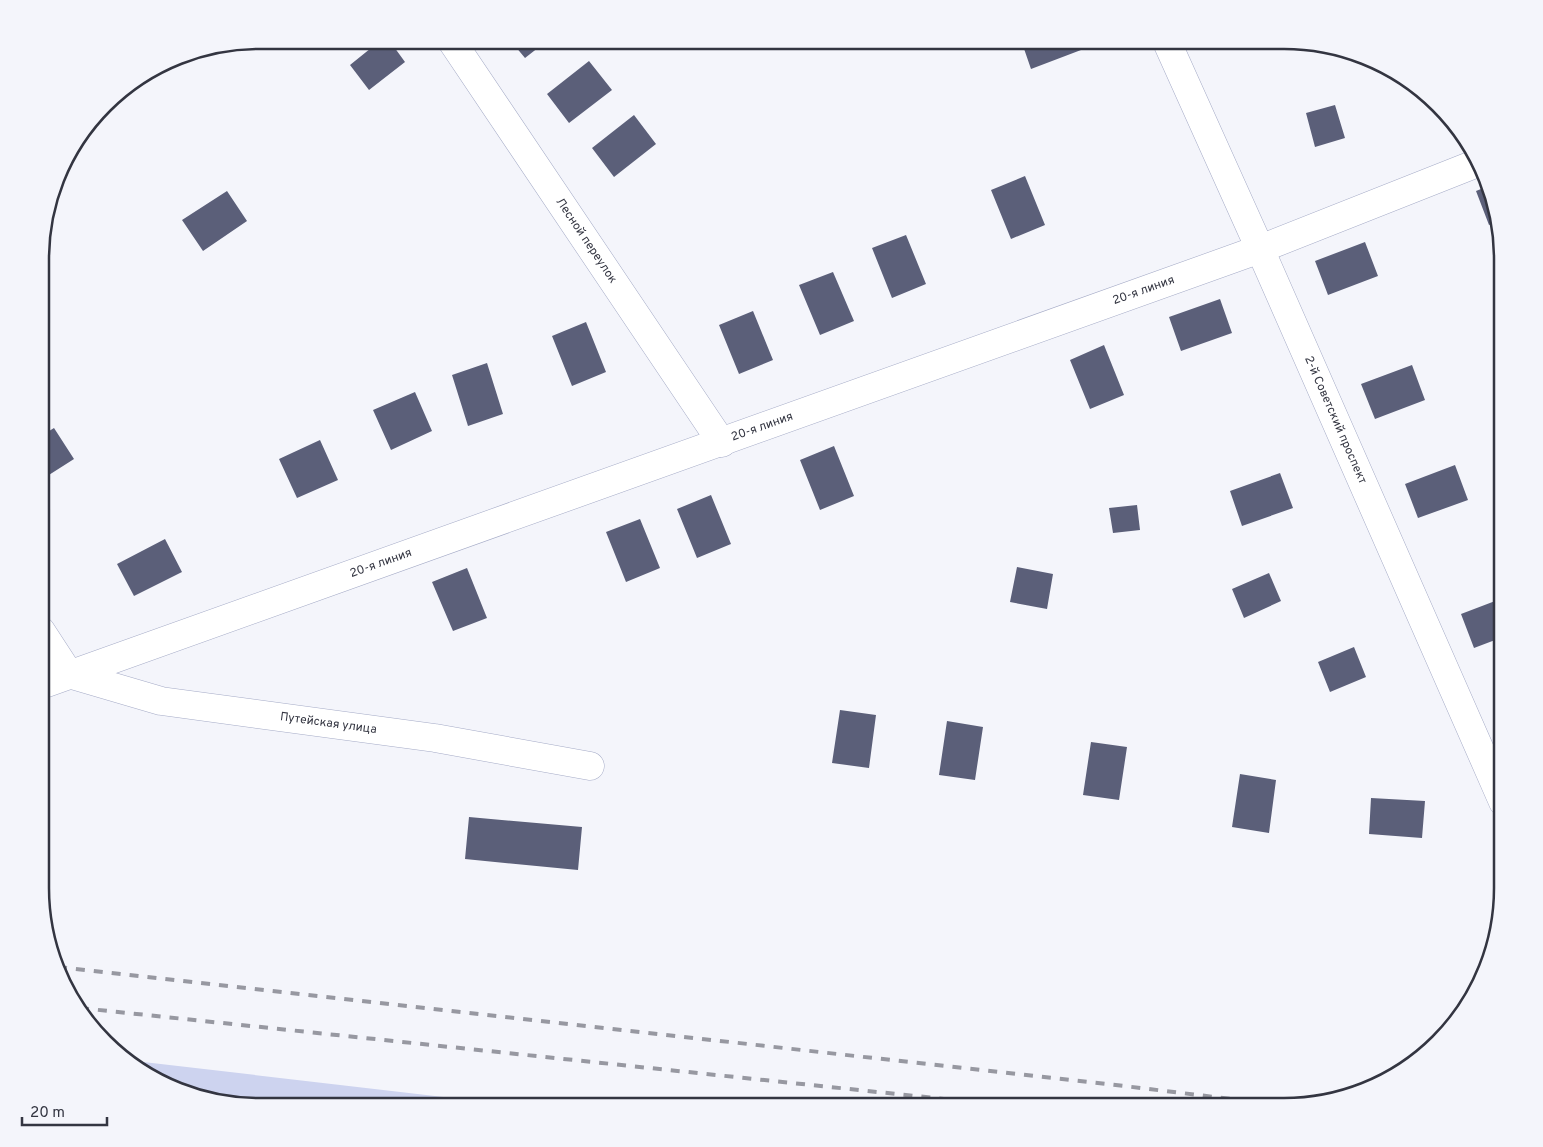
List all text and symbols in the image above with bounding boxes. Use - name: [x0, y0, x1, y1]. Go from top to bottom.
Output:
- street label: Лесной переулок: [552, 195, 621, 287]
- street label: 20-я линия: [1110, 272, 1177, 309]
- street label: 2-й Советский проспект: [1300, 354, 1370, 487]
- street label: 20-я линия: [729, 409, 795, 445]
- street label: 20-я линия: [348, 545, 414, 582]
- street label: Путейская улица: [279, 709, 378, 738]
- scale bar: [22, 1094, 108, 1126]
- text: 20 m: [30, 1104, 65, 1123]

